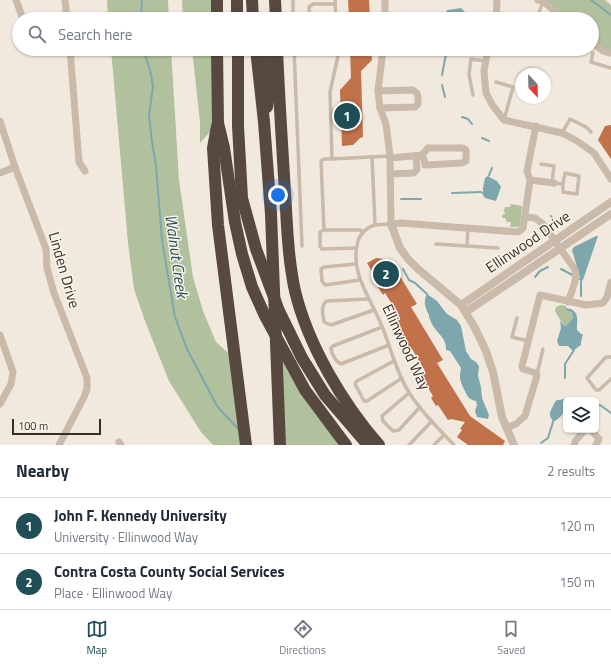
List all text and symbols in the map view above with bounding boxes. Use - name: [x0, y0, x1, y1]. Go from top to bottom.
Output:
- search box: [12, 12, 599, 56]
- icon: search: [26, 23, 48, 45]
- text: Search here: [58, 23, 132, 46]
- north arrow: [515, 68, 551, 104]
- pin: 1: [334, 101, 360, 131]
- your location: [268, 185, 288, 205]
- street label: Ellinwood Drive: [481, 205, 575, 278]
- water label: Walnut Creek: [159, 213, 195, 301]
- street label: Linden Drive: [43, 229, 86, 311]
- pin: 2: [373, 259, 399, 289]
- street label: Ellinwood Way: [376, 300, 436, 394]
- map controls: [563, 397, 599, 433]
- button: layers: [563, 397, 599, 433]
- scale bar: [12, 417, 101, 436]
- text: 100 m: [18, 418, 48, 434]
- text: Nearby: [16, 458, 69, 484]
- text: 2 results: [547, 461, 595, 481]
- text: John F. Kennedy University: [54, 504, 227, 527]
- text: 1: [25, 516, 33, 536]
- text: 120 m: [559, 516, 595, 536]
- text: University · Ellinwood Way: [54, 527, 198, 547]
- text: Contra Costa County Social Services: [54, 560, 284, 583]
- text: 2: [25, 572, 33, 592]
- text: 150 m: [559, 572, 595, 592]
- text: Place · Ellinwood Way: [54, 583, 172, 603]
- tab: Map: [86, 618, 108, 658]
- tab: Directions: [279, 618, 326, 658]
- tab: Saved: [497, 618, 525, 658]

